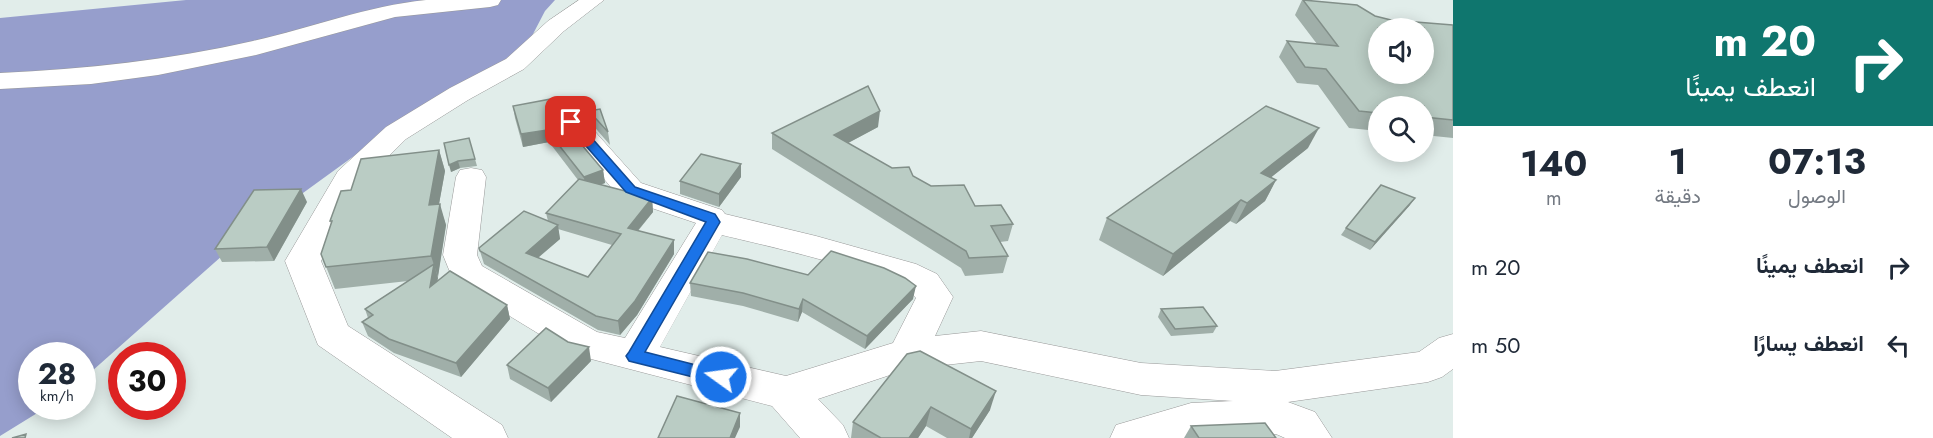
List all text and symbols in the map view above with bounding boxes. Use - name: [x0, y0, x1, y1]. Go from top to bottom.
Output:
- text: 20 m: [1714, 11, 1816, 72]
- map controls: [1368, 18, 1434, 162]
- button: sound: [1368, 18, 1434, 84]
- icon: right: [1837, 24, 1915, 102]
- text: انعطف يمينًا: [1685, 67, 1816, 106]
- pin: [545, 96, 596, 147]
- button: search: [1368, 96, 1434, 162]
- icon: arrive: [554, 105, 587, 138]
- text: 1: [1669, 135, 1687, 187]
- text: 07:13: [1768, 135, 1866, 187]
- text: 140: [1520, 137, 1587, 189]
- text: دقيقة: [1655, 182, 1701, 211]
- text: الوصول: [1788, 182, 1846, 211]
- text: m: [1546, 184, 1562, 213]
- text: انعطف يمينًا: [1756, 249, 1864, 281]
- text: 20 m: [1471, 251, 1521, 283]
- icon: right: [1882, 251, 1915, 284]
- text: انعطف يسارًا: [1753, 327, 1864, 359]
- text: 50 m: [1471, 329, 1520, 361]
- icon: left: [1882, 329, 1915, 362]
- speed limit sign: 30: [108, 342, 186, 420]
- position arrow: [689, 345, 753, 409]
- text: 28: [38, 352, 76, 395]
- text: km/h: [40, 385, 74, 407]

